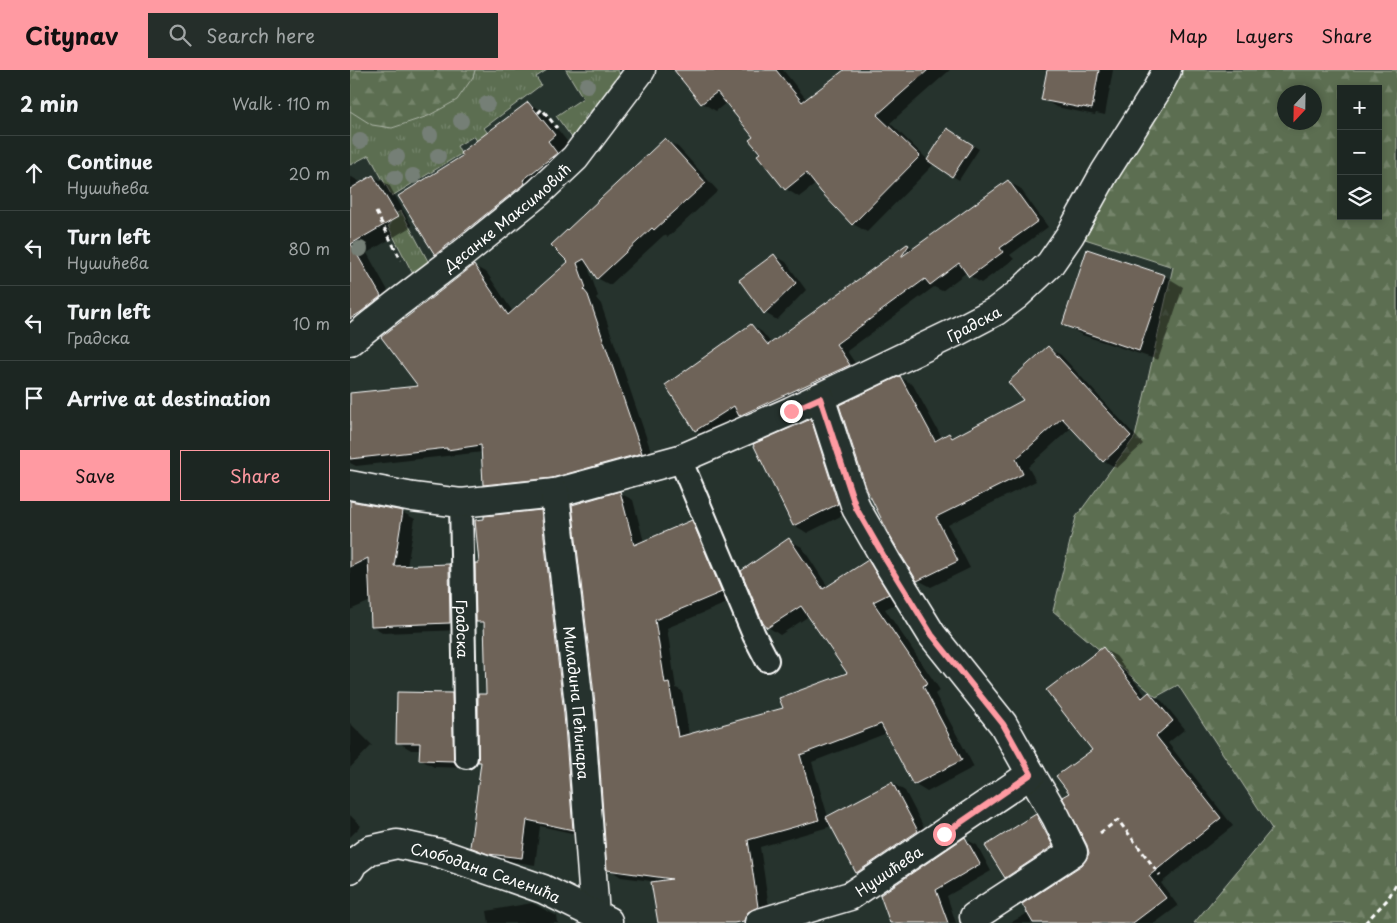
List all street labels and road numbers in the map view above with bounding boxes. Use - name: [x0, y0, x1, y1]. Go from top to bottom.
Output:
- street label: Десанке Максимовић: [437, 157, 575, 277]
- street label: Градска: [942, 299, 1005, 347]
- street label: Градска: [451, 599, 476, 659]
- street label: Миладина Пећинара: [559, 625, 596, 781]
- street label: Слободана Селенића: [409, 836, 566, 908]
- street label: Нушићева: [850, 839, 927, 901]

